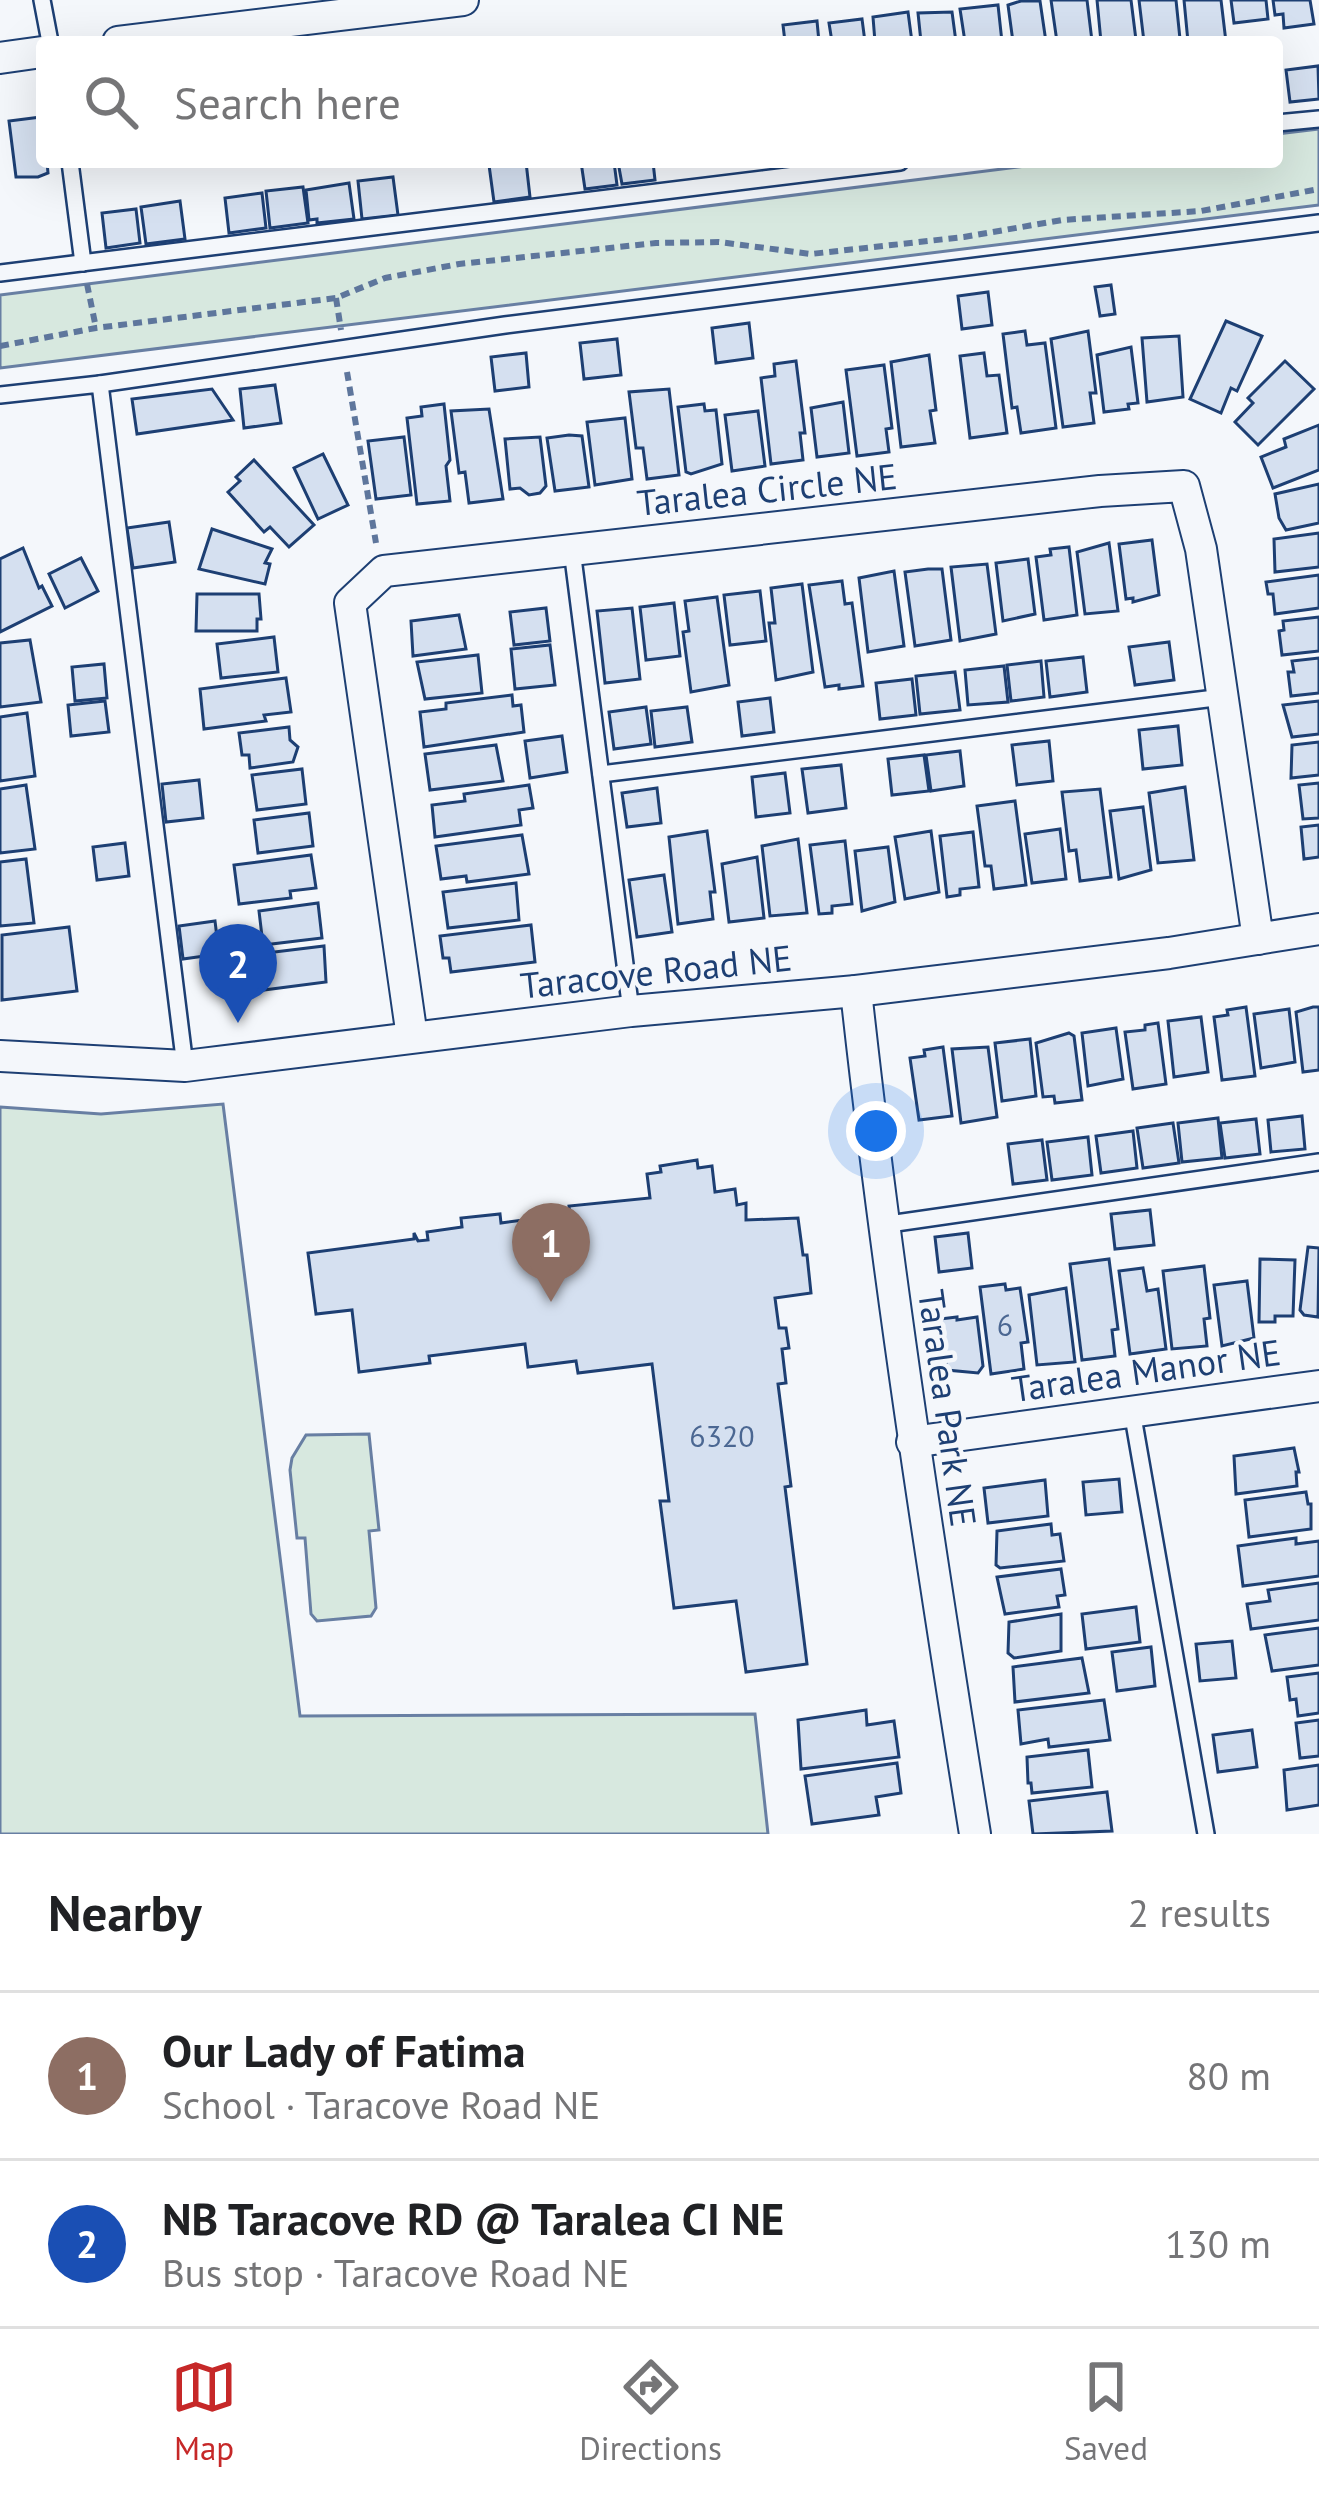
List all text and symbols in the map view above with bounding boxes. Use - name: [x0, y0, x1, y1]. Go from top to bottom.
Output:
- search box: [36, 36, 1283, 168]
- icon: search: [78, 69, 144, 135]
- text: Search here: [174, 73, 401, 131]
- street label: Taralea Circle NE: [635, 452, 899, 526]
- pin: 2: [199, 924, 277, 1023]
- street label: Taracove Road NE: [518, 933, 794, 1009]
- your location: [846, 1101, 906, 1161]
- pin: 1: [512, 1203, 590, 1302]
- street label: Taralea Park NE: [908, 1287, 988, 1529]
- house number: 6: [997, 1305, 1013, 1344]
- street label: Taralea Manor NE: [1008, 1328, 1284, 1412]
- house number: 6320: [689, 1416, 755, 1455]
- text: Nearby: [48, 1879, 202, 1945]
- text: 2 results: [1128, 1887, 1271, 1938]
- text: Our Lady of Fatima: [162, 2021, 526, 2079]
- text: 1: [76, 2050, 98, 2101]
- text: 80 m: [1186, 2050, 1271, 2101]
- text: School · Taracove Road NE: [162, 2079, 600, 2130]
- text: NB Taracove RD @ Taralea CI NE: [162, 2189, 784, 2247]
- text: 2: [76, 2218, 98, 2269]
- text: 130 m: [1165, 2218, 1271, 2269]
- text: Bus stop · Taracove Road NE: [162, 2247, 629, 2298]
- tab: Map: [171, 2354, 237, 2469]
- tab: Directions: [579, 2354, 722, 2469]
- tab: Saved: [1064, 2354, 1148, 2469]

